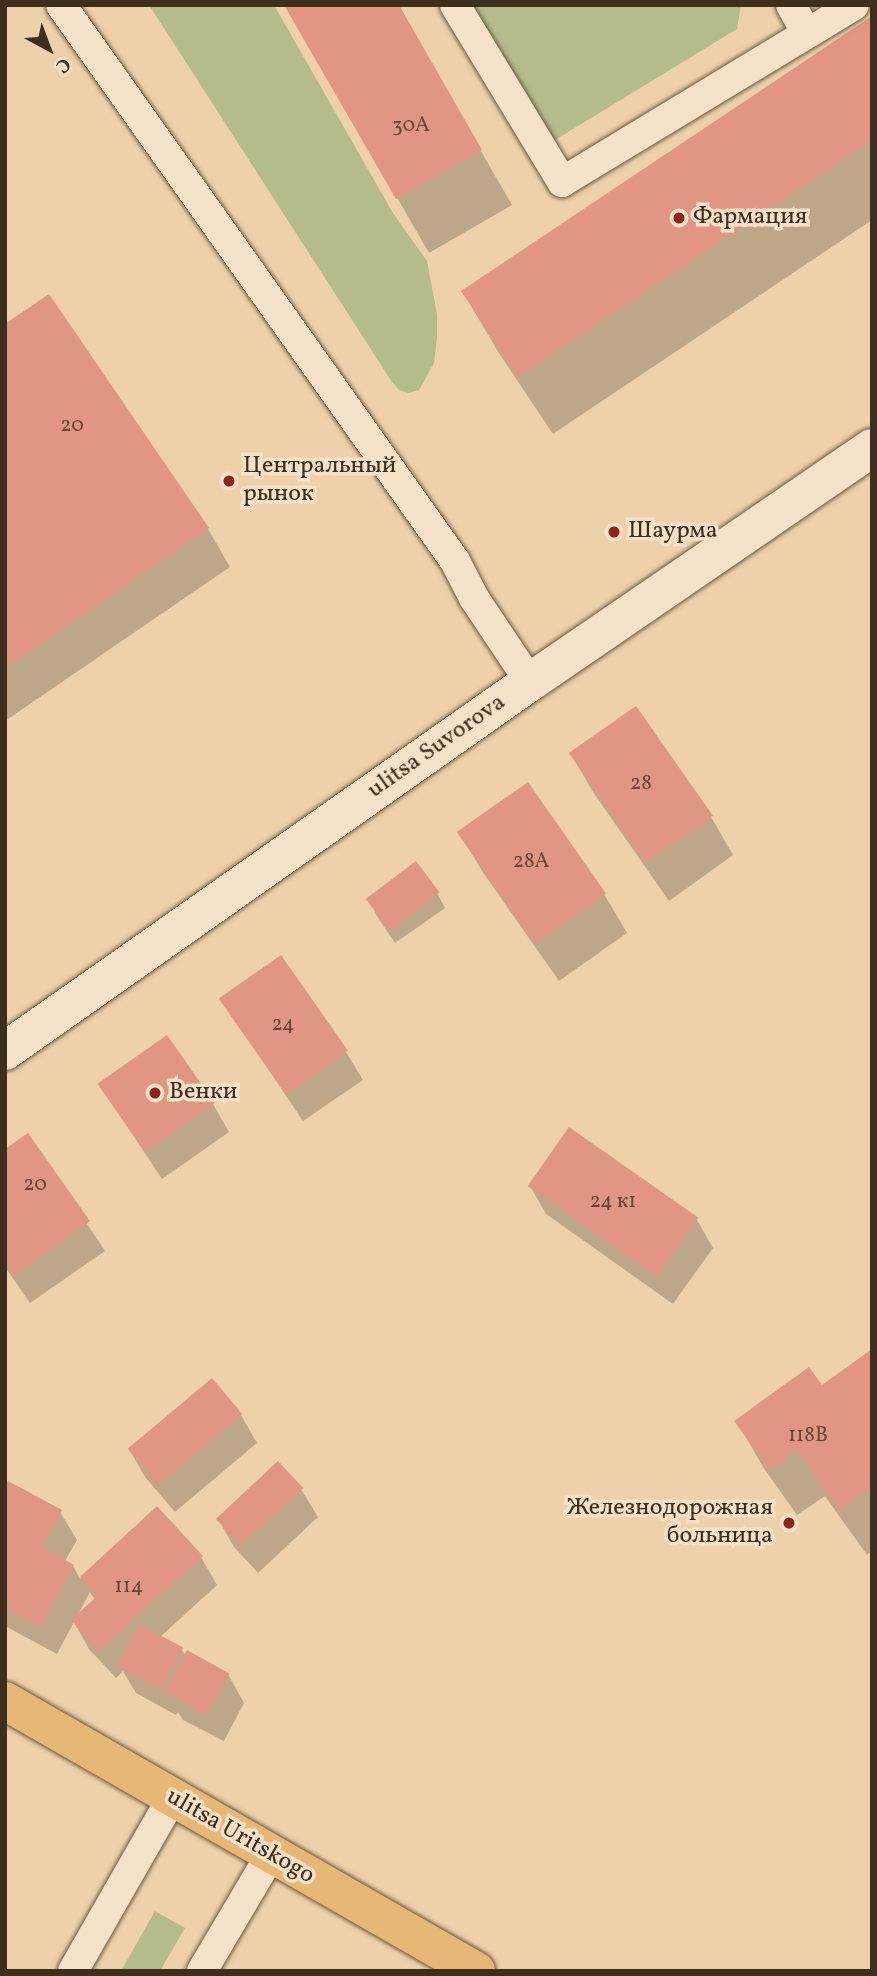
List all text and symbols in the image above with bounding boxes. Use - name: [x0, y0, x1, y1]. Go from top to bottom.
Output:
- north arrow: [14, 14, 84, 84]
- text: С: [50, 51, 76, 79]
- house number: 30А: [392, 113, 430, 139]
- place label: Фармация: [693, 204, 807, 232]
- marker: Фармация: [671, 210, 687, 226]
- house number: 20: [60, 413, 84, 439]
- place label: Центральный рынок: [243, 453, 396, 509]
- marker: Центральный рынок: [221, 473, 237, 489]
- place label: Шаурма: [628, 518, 718, 546]
- marker: Шаурма: [606, 524, 622, 540]
- street label: ulitsa Suvorova: [362, 689, 512, 805]
- house number: 28: [630, 771, 652, 797]
- house number: 28А: [513, 849, 549, 875]
- house number: 24: [271, 1012, 295, 1038]
- place label: Венки: [169, 1079, 237, 1107]
- marker: Венки: [147, 1085, 163, 1101]
- house number: 20: [23, 1172, 47, 1198]
- house number: 24 к1: [590, 1189, 636, 1215]
- house number: 118B: [788, 1423, 828, 1449]
- place label: Железнодорожная больница: [566, 1495, 773, 1551]
- marker: Железнодорожная больница: [779, 1513, 799, 1533]
- house number: 114: [115, 1574, 143, 1600]
- street label: ulitsa Uritskogo: [161, 1783, 319, 1891]

